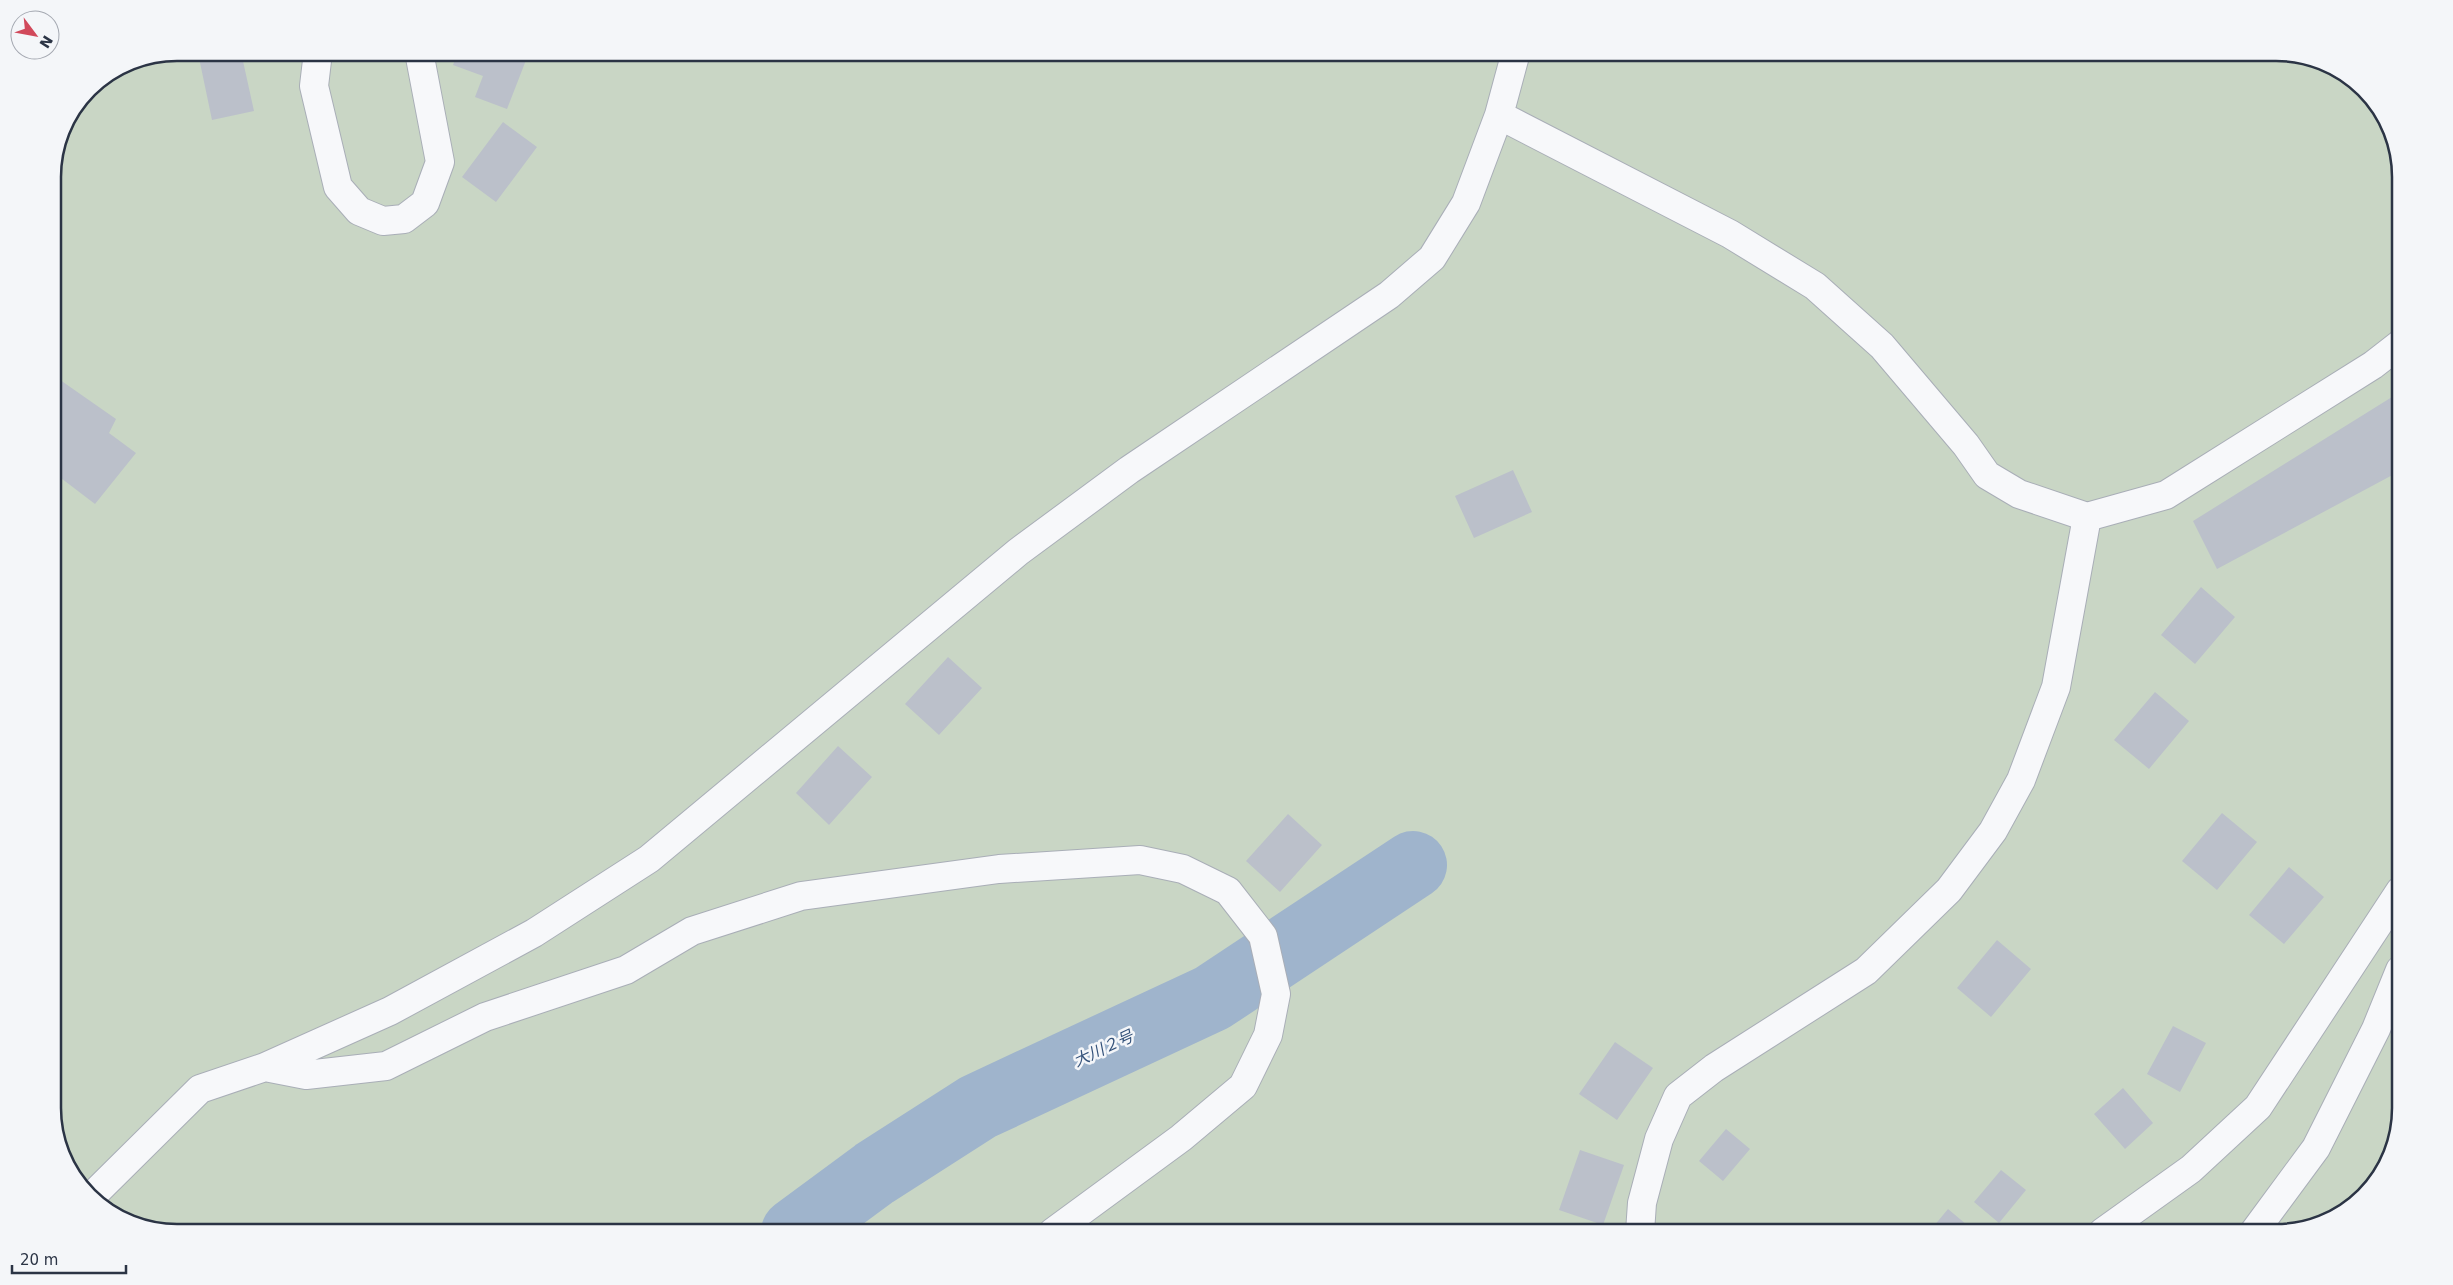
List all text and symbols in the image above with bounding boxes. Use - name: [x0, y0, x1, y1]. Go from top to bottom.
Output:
- north arrow: [10, 10, 60, 60]
- text: N: [36, 33, 56, 51]
- water label: 大川２号: [1070, 1026, 1137, 1071]
- scale bar: [12, 1242, 126, 1274]
- text: 20 m: [20, 1251, 58, 1269]

